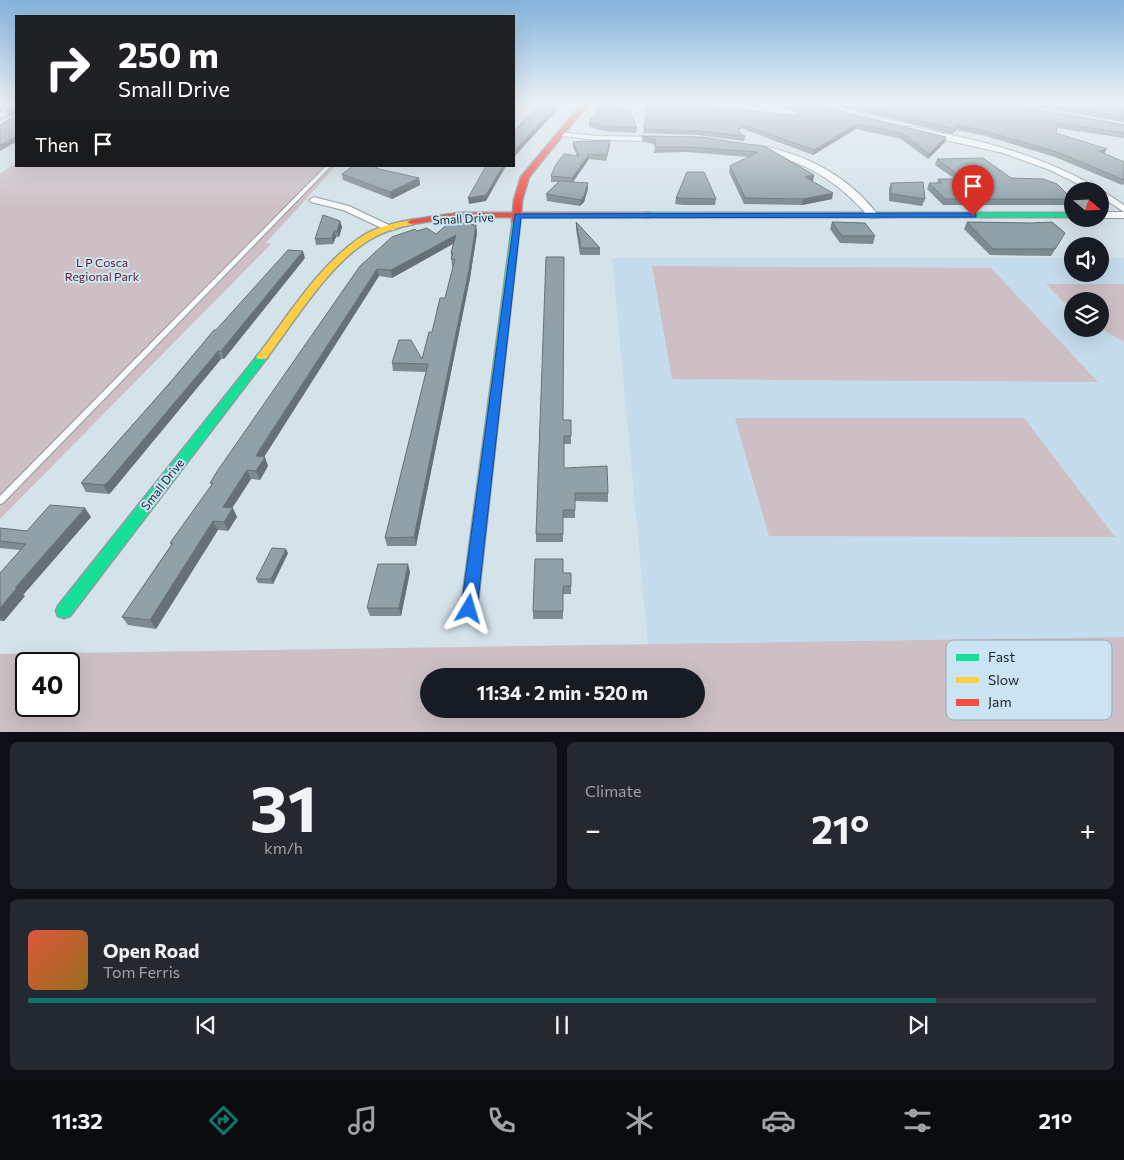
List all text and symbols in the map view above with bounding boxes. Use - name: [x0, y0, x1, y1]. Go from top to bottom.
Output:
- text: 250 m: [118, 32, 219, 75]
- icon: right: [35, 35, 100, 100]
- text: Small Drive: [118, 75, 230, 102]
- icon: arrive: [89, 130, 117, 158]
- text: Then: [35, 133, 79, 156]
- pin: [952, 165, 994, 216]
- icon: arrive: [959, 172, 987, 200]
- north arrow: [1064, 182, 1109, 228]
- map controls: [1064, 182, 1109, 337]
- street label: Small Drive: [432, 209, 494, 227]
- button: sound: [1064, 237, 1109, 282]
- park label: L P Cosca Regional Park: [65, 255, 140, 283]
- button: layers: [1064, 292, 1109, 337]
- street label: Small Drive: [138, 456, 186, 512]
- position arrow: [442, 582, 494, 634]
- legend: [946, 640, 1112, 720]
- text: Fast: [988, 648, 1015, 665]
- speed limit sign: 40: [15, 652, 80, 717]
- text: Slow: [988, 671, 1019, 688]
- text: 11:34 · 2 min · 520 m: [477, 681, 648, 704]
- text: Jam: [988, 693, 1012, 710]
- text: 31: [250, 766, 317, 845]
- text: Climate: [585, 781, 641, 800]
- text: 21°: [811, 805, 869, 852]
- text: −: [585, 812, 601, 846]
- text: +: [1080, 812, 1096, 846]
- text: km/h: [264, 838, 303, 857]
- text: Open Road: [103, 939, 199, 962]
- text: Tom Ferris: [103, 962, 180, 981]
- icon: previous: [192, 1011, 220, 1039]
- icon: pause: [548, 1011, 576, 1039]
- icon: next: [904, 1011, 932, 1039]
- icon: directions: [206, 1103, 241, 1138]
- icon: music: [345, 1103, 380, 1138]
- icon: phone: [484, 1103, 519, 1138]
- icon: climate: [622, 1103, 657, 1138]
- icon: car: [761, 1103, 796, 1138]
- icon: filters: [900, 1103, 935, 1138]
- text: 11:32: [52, 1107, 103, 1134]
- text: 21°: [1038, 1107, 1072, 1134]

